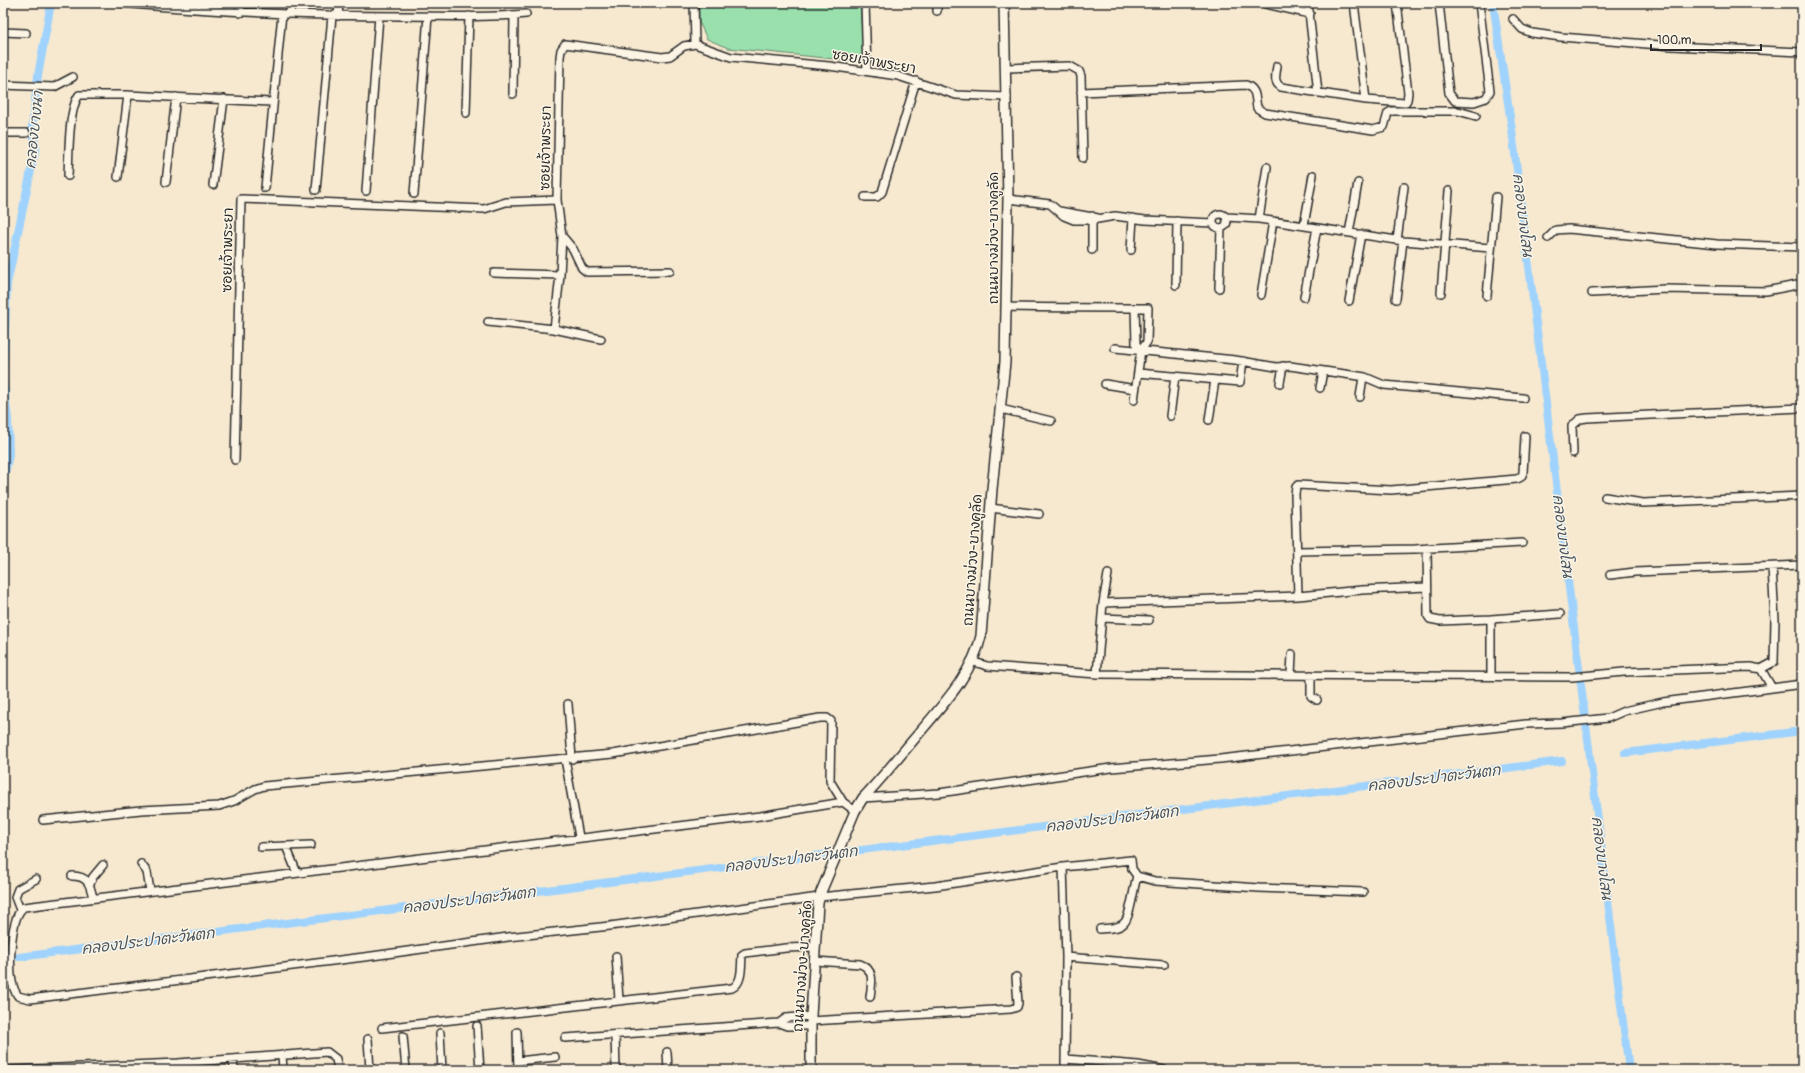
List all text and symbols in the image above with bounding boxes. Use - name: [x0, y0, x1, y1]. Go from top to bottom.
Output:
- scale bar: [1651, 26, 1761, 52]
- text: 100 m: [1657, 33, 1692, 48]
- street label: ซอยเจ้าพระยา: [831, 46, 917, 77]
- water label: คลองบางนา: [21, 89, 48, 170]
- street label: ซอยเจ้าพระยา: [536, 105, 555, 191]
- street label: ถนนบางม่วง-บางคูลัด: [985, 172, 1003, 304]
- water label: คลองบางโสน: [1508, 172, 1538, 259]
- street label: ซอยเจ้าพระยา: [218, 207, 237, 293]
- street label: ถนนบางม่วง-บางคูลัด: [959, 493, 987, 627]
- water label: คลองบางโสน: [1548, 493, 1578, 580]
- water label: คลองประปาตะวันตก: [1366, 761, 1503, 796]
- water label: คลองประปาตะวันตก: [1044, 802, 1181, 837]
- water label: คลองบางโสน: [1587, 815, 1617, 902]
- water label: คลองประปาตะวันตก: [723, 842, 860, 877]
- water label: คลองประปาตะวันตก: [401, 883, 538, 918]
- street label: ถนนบางม่วง-บางคูลัด: [789, 899, 817, 1033]
- water label: คลองประปาตะวันตก: [80, 924, 217, 959]

